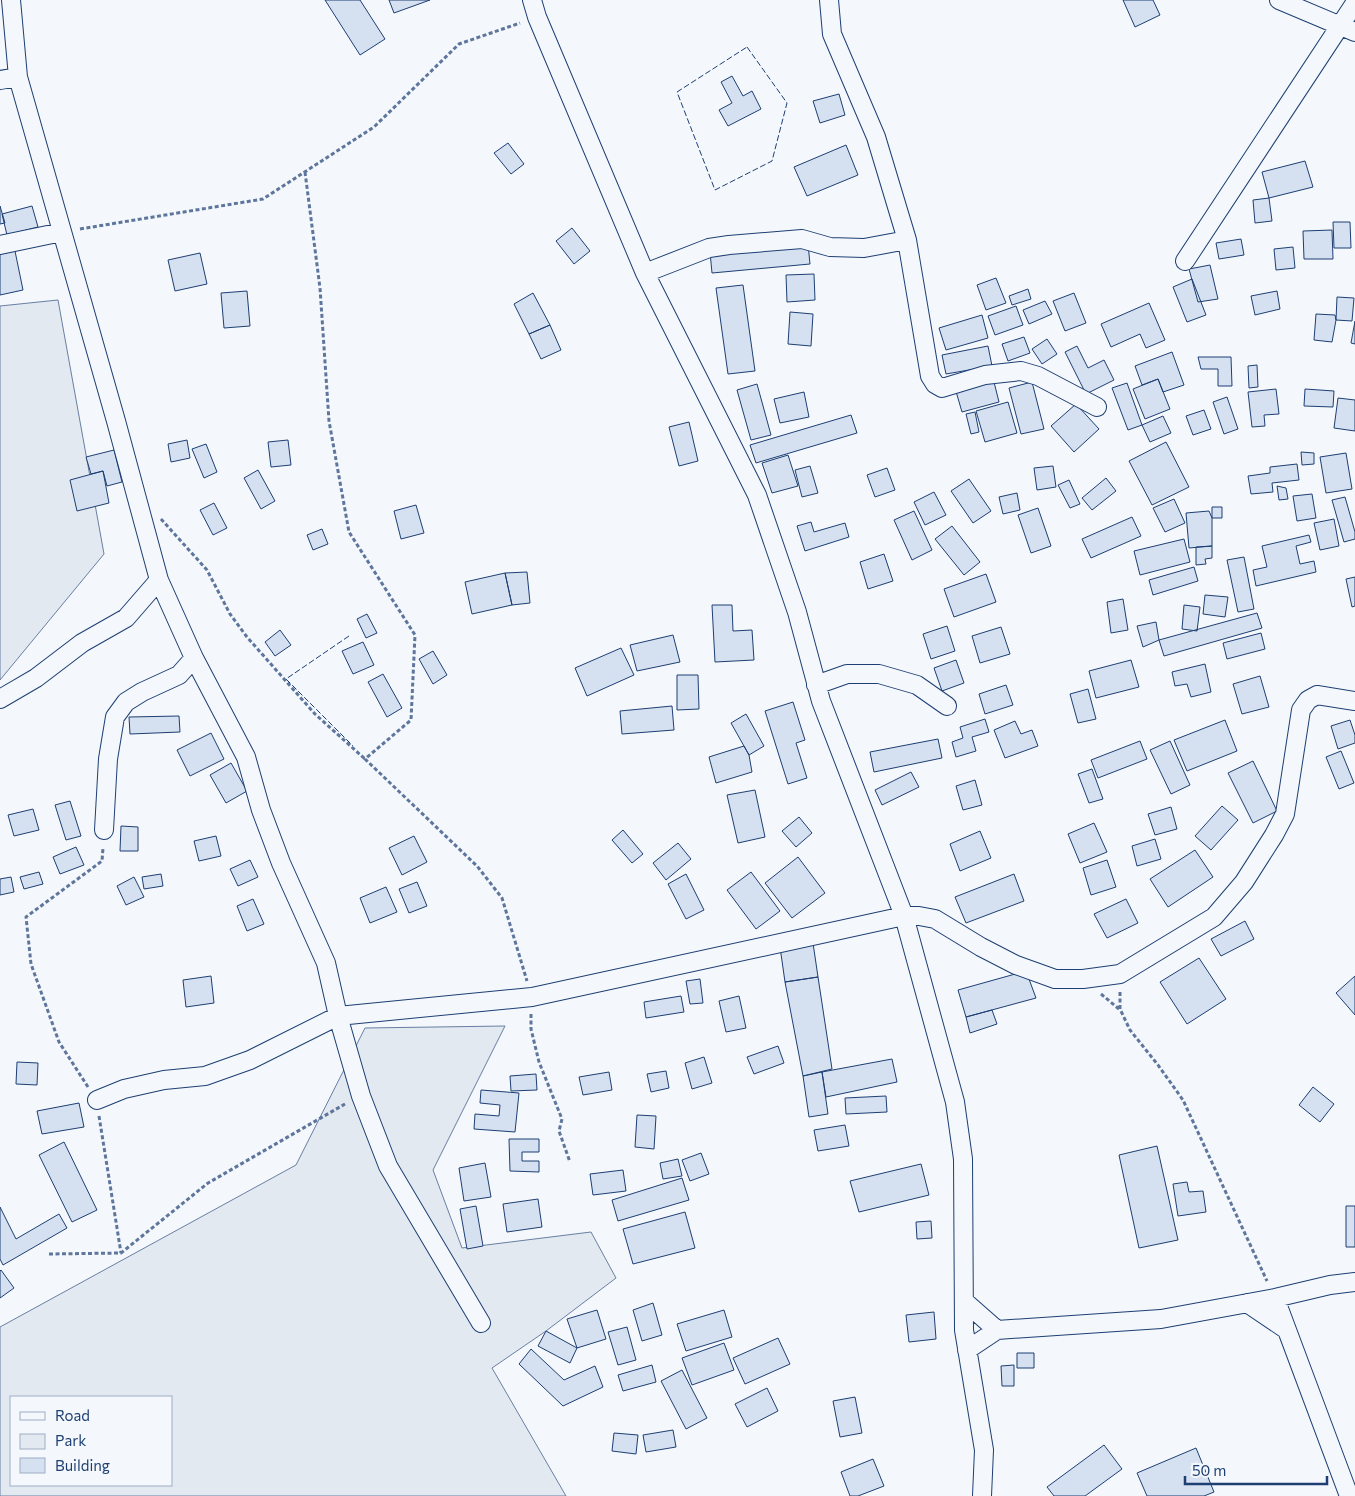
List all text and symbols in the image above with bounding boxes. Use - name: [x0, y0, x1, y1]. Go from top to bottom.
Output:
- legend: [10, 1396, 172, 1486]
- text: Road: [55, 1406, 90, 1424]
- text: Park: [55, 1431, 86, 1449]
- scale bar: [1185, 1454, 1328, 1486]
- text: Building: [55, 1456, 110, 1474]
- text: 50 m: [1192, 1461, 1226, 1479]

